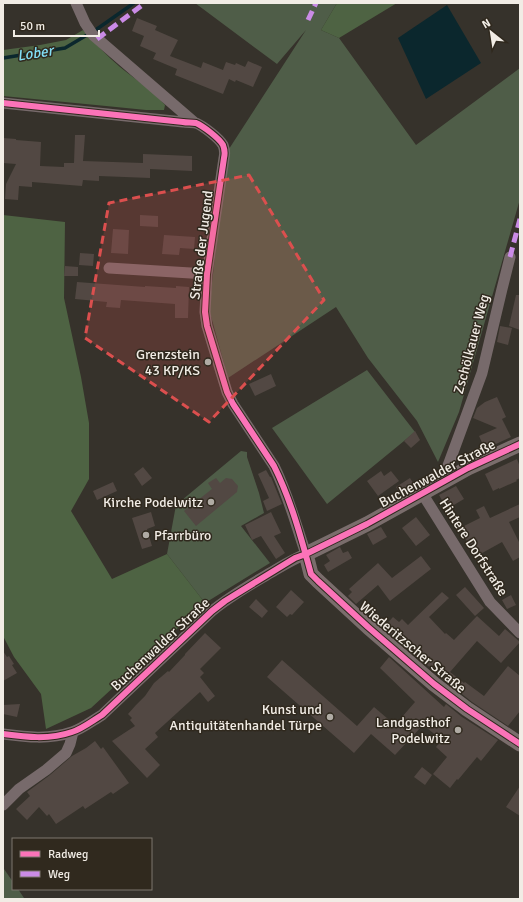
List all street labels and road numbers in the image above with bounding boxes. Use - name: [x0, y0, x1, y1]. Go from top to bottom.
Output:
- street label: Straße der Jugend: [186, 190, 217, 301]
- street label: Zschölkauer Weg: [450, 293, 493, 396]
- street label: Buchenwalder Straße: [376, 436, 498, 511]
- street label: Hintere Dorfstraße: [436, 495, 512, 599]
- street label: Buchenwalder Straße: [107, 594, 213, 695]
- street label: Wiederitzscher Straße: [356, 598, 469, 697]

